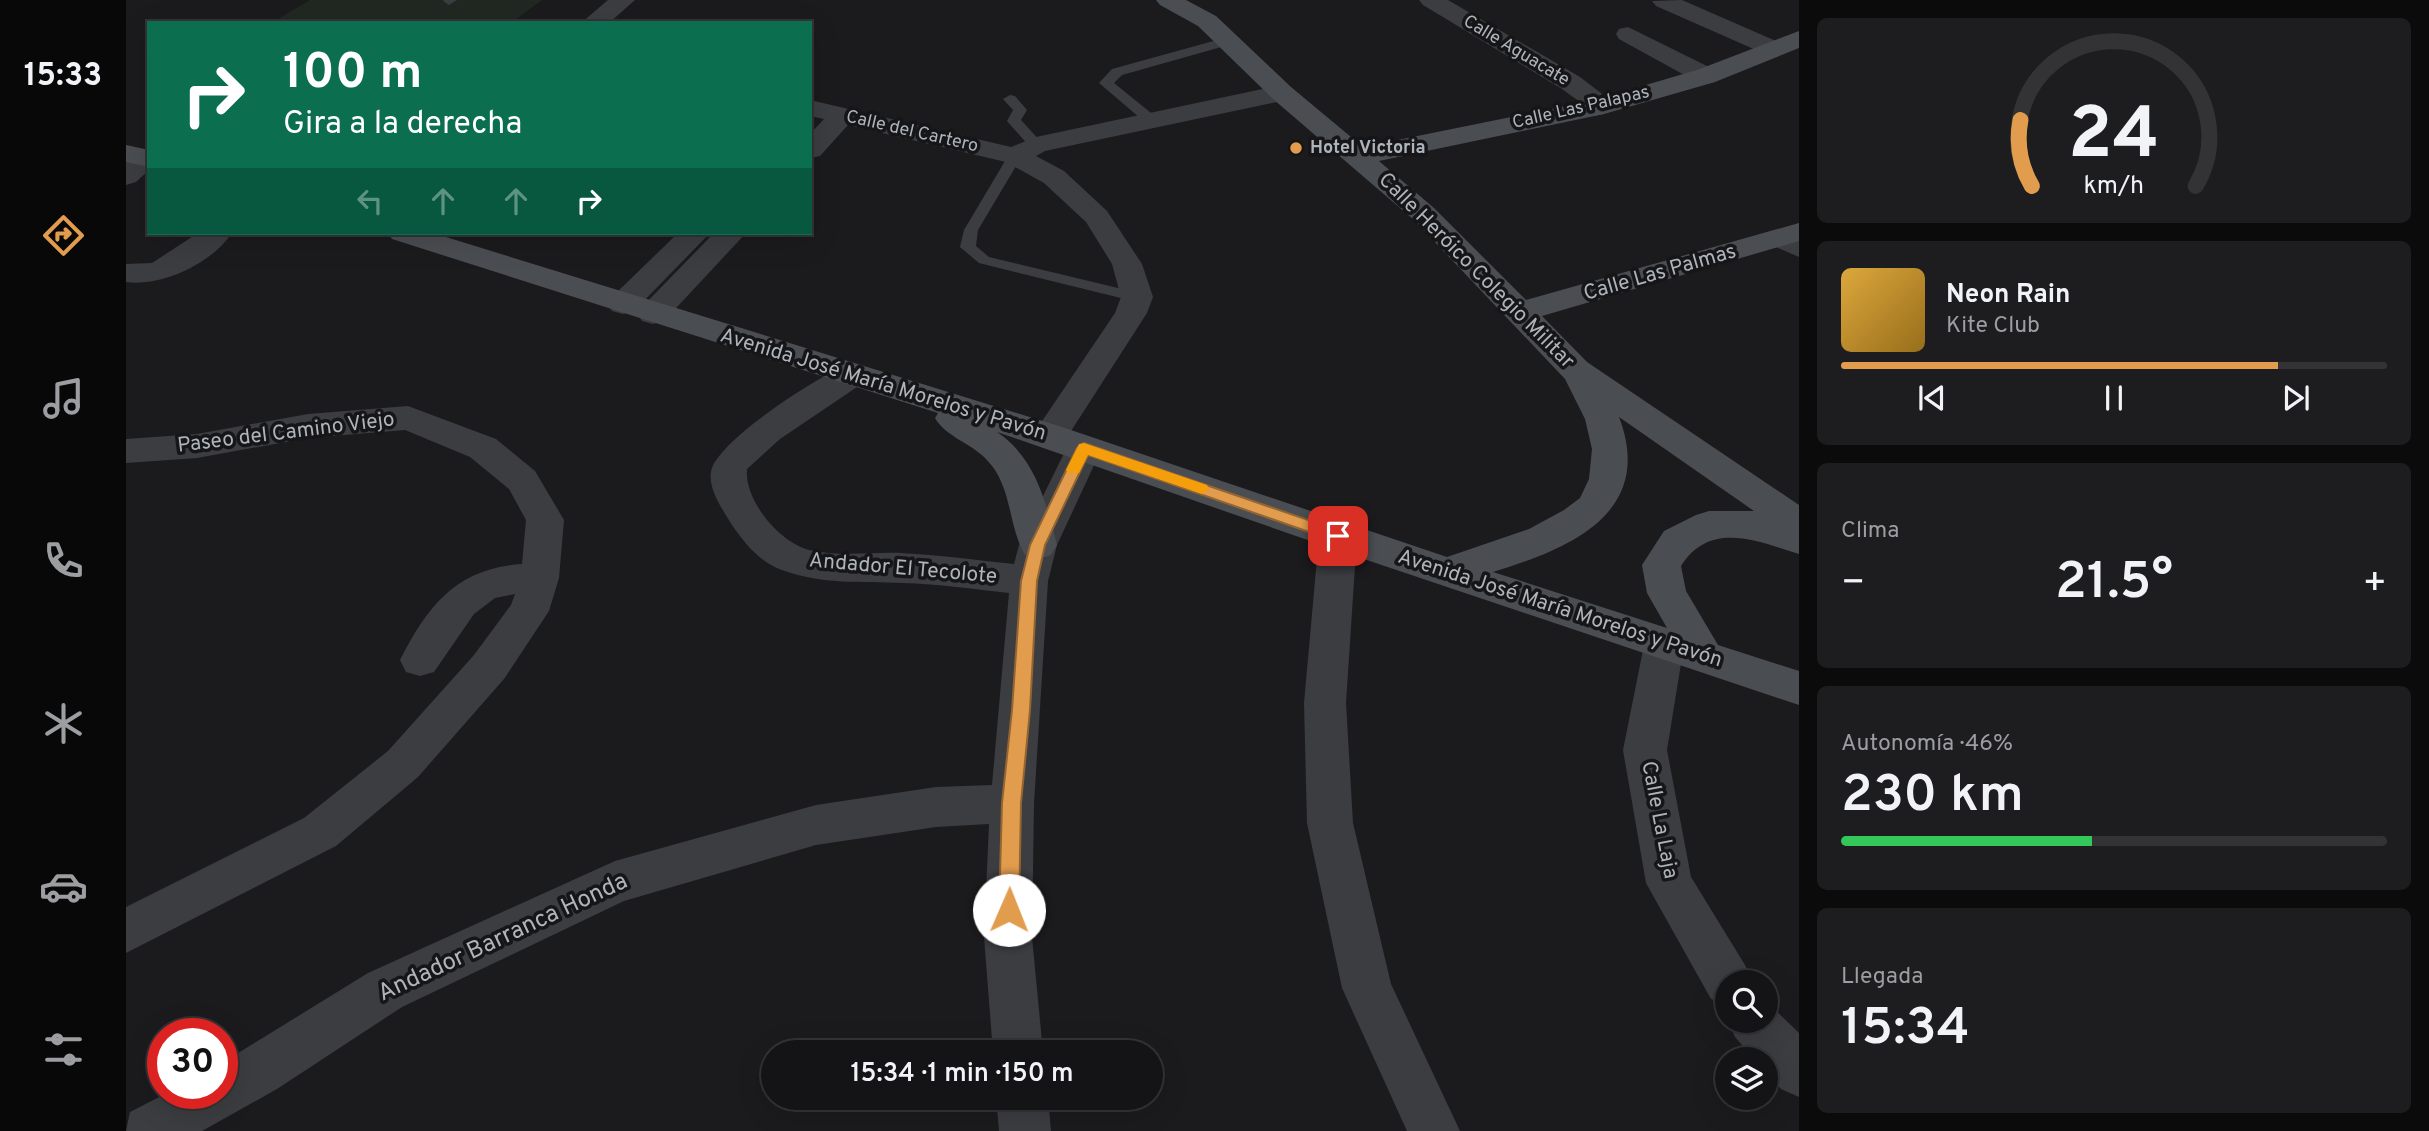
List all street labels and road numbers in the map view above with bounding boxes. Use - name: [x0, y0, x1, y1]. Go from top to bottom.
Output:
- street label: Calle Aguacate: [1459, 10, 1573, 92]
- street label: Calle Las Palapas: [1510, 81, 1652, 135]
- street label: Calle del Cartero: [844, 106, 980, 158]
- street label: Calle Heróico Colegio Militar: [1372, 167, 1580, 375]
- street label: Calle Las Palmas: [1581, 238, 1739, 308]
- street label: Avenida José María Morelos y Pavón: [717, 322, 1049, 448]
- street label: Paseo del Camino Viejo: [176, 406, 396, 460]
- street label: Avenida José María Morelos y Pavón: [1394, 544, 1726, 674]
- street label: Andador El Tecolote: [808, 547, 998, 591]
- street label: Calle La Laja: [1634, 759, 1684, 881]
- street label: Andador Barranca Honda: [373, 867, 633, 1009]

